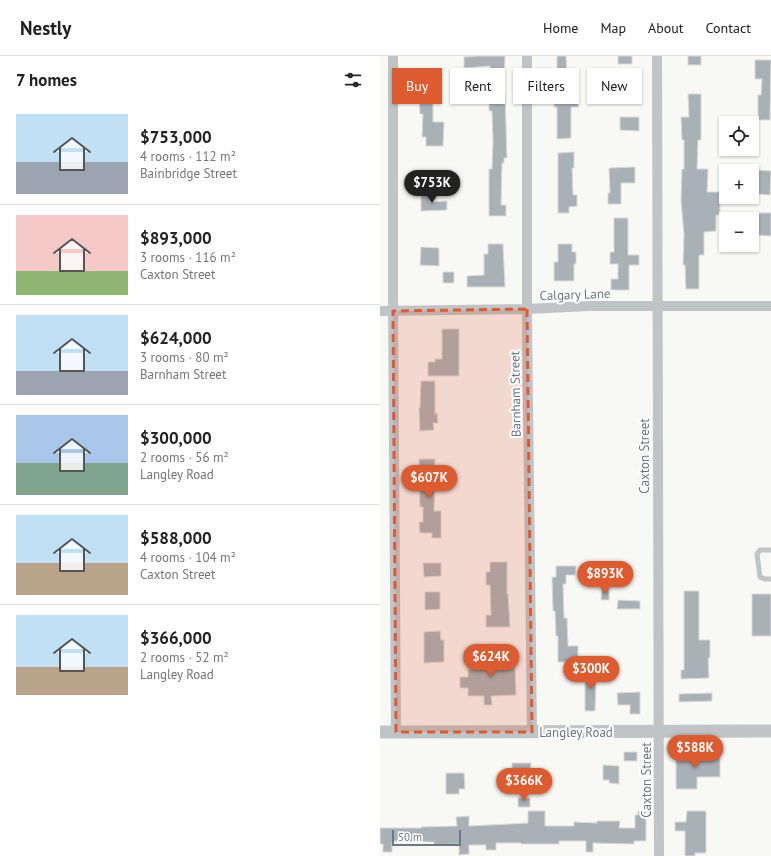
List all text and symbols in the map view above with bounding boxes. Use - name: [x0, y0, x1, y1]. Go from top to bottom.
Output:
- text: Nestly: [20, 16, 71, 40]
- text: Home: [543, 19, 578, 37]
- text: Map: [600, 19, 626, 37]
- text: About: [648, 19, 684, 37]
- text: Contact: [706, 19, 751, 37]
- chip: Buy: [392, 68, 442, 104]
- chip: Rent: [450, 68, 505, 104]
- chip: Filters: [513, 68, 579, 104]
- chip: New: [587, 68, 642, 104]
- text: 7 homes: [16, 69, 77, 91]
- icon: filters: [342, 69, 364, 91]
- map controls: [719, 116, 759, 252]
- button: locate: [719, 116, 759, 156]
- text: $753,000: [140, 126, 212, 148]
- icon: home: [48, 130, 96, 178]
- text: 4 rooms · 112 m²: [140, 148, 236, 165]
- button: +: [719, 164, 759, 204]
- text: Bainbridge Street: [140, 165, 237, 182]
- pin: $753K: [404, 170, 460, 204]
- text: $753K: [413, 174, 451, 191]
- button: −: [719, 212, 759, 252]
- text: $893,000: [140, 227, 212, 249]
- icon: home: [48, 231, 96, 279]
- text: 3 rooms · 116 m²: [140, 249, 236, 266]
- text: Caxton Street: [140, 266, 215, 283]
- street label: Calgary Lane: [539, 285, 611, 304]
- text: $624,000: [140, 327, 212, 349]
- icon: home: [48, 331, 96, 379]
- text: 3 rooms · 80 m²: [140, 349, 229, 366]
- street label: Barnham Street: [506, 350, 525, 437]
- text: Barnham Street: [140, 366, 226, 383]
- street label: Caxton Street: [636, 418, 653, 494]
- text: $300,000: [140, 427, 212, 449]
- icon: home: [48, 431, 96, 479]
- text: 2 rooms · 56 m²: [140, 449, 229, 466]
- pin: $607K: [401, 465, 457, 499]
- text: Langley Road: [140, 466, 214, 483]
- text: $607K: [410, 469, 448, 486]
- text: $588,000: [140, 527, 212, 549]
- icon: home: [48, 531, 96, 579]
- text: 4 rooms · 104 m²: [140, 549, 236, 566]
- pin: $893K: [577, 561, 633, 595]
- text: $893K: [586, 565, 624, 582]
- text: Caxton Street: [140, 566, 215, 583]
- text: $366,000: [140, 627, 212, 649]
- icon: home: [48, 631, 96, 679]
- pin: $624K: [463, 644, 519, 678]
- text: $624K: [472, 648, 510, 665]
- text: 2 rooms · 52 m²: [140, 649, 229, 666]
- pin: $300K: [563, 656, 619, 690]
- text: $300K: [572, 660, 610, 677]
- text: Langley Road: [140, 666, 214, 683]
- street label: Langley Road: [539, 724, 613, 741]
- pin: $588K: [667, 735, 723, 769]
- text: $588K: [676, 739, 714, 756]
- street label: Caxton Street: [638, 742, 655, 818]
- pin: $366K: [496, 768, 552, 802]
- text: $366K: [505, 772, 543, 789]
- scale bar: [392, 828, 461, 847]
- text: 50 m: [398, 830, 422, 844]

